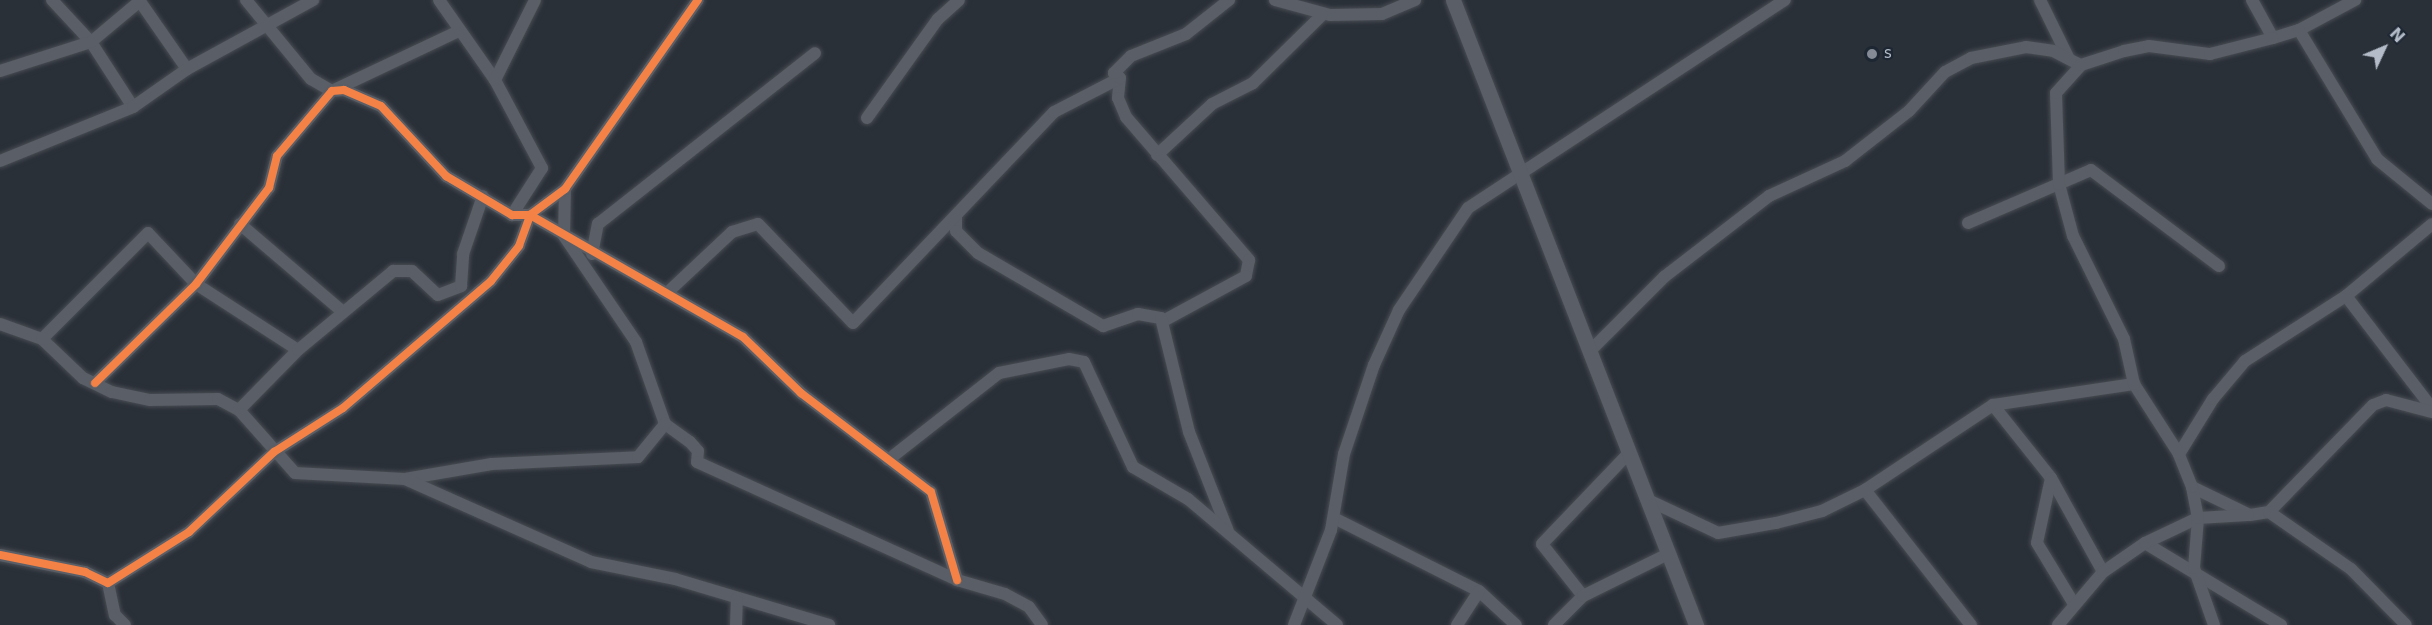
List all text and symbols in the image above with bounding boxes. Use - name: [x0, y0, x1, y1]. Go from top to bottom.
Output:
- north arrow: [2354, 18, 2414, 78]
- text: N: [2386, 24, 2409, 47]
- place label: s: [1884, 45, 1892, 63]
- marker: s: [1865, 47, 1879, 61]

